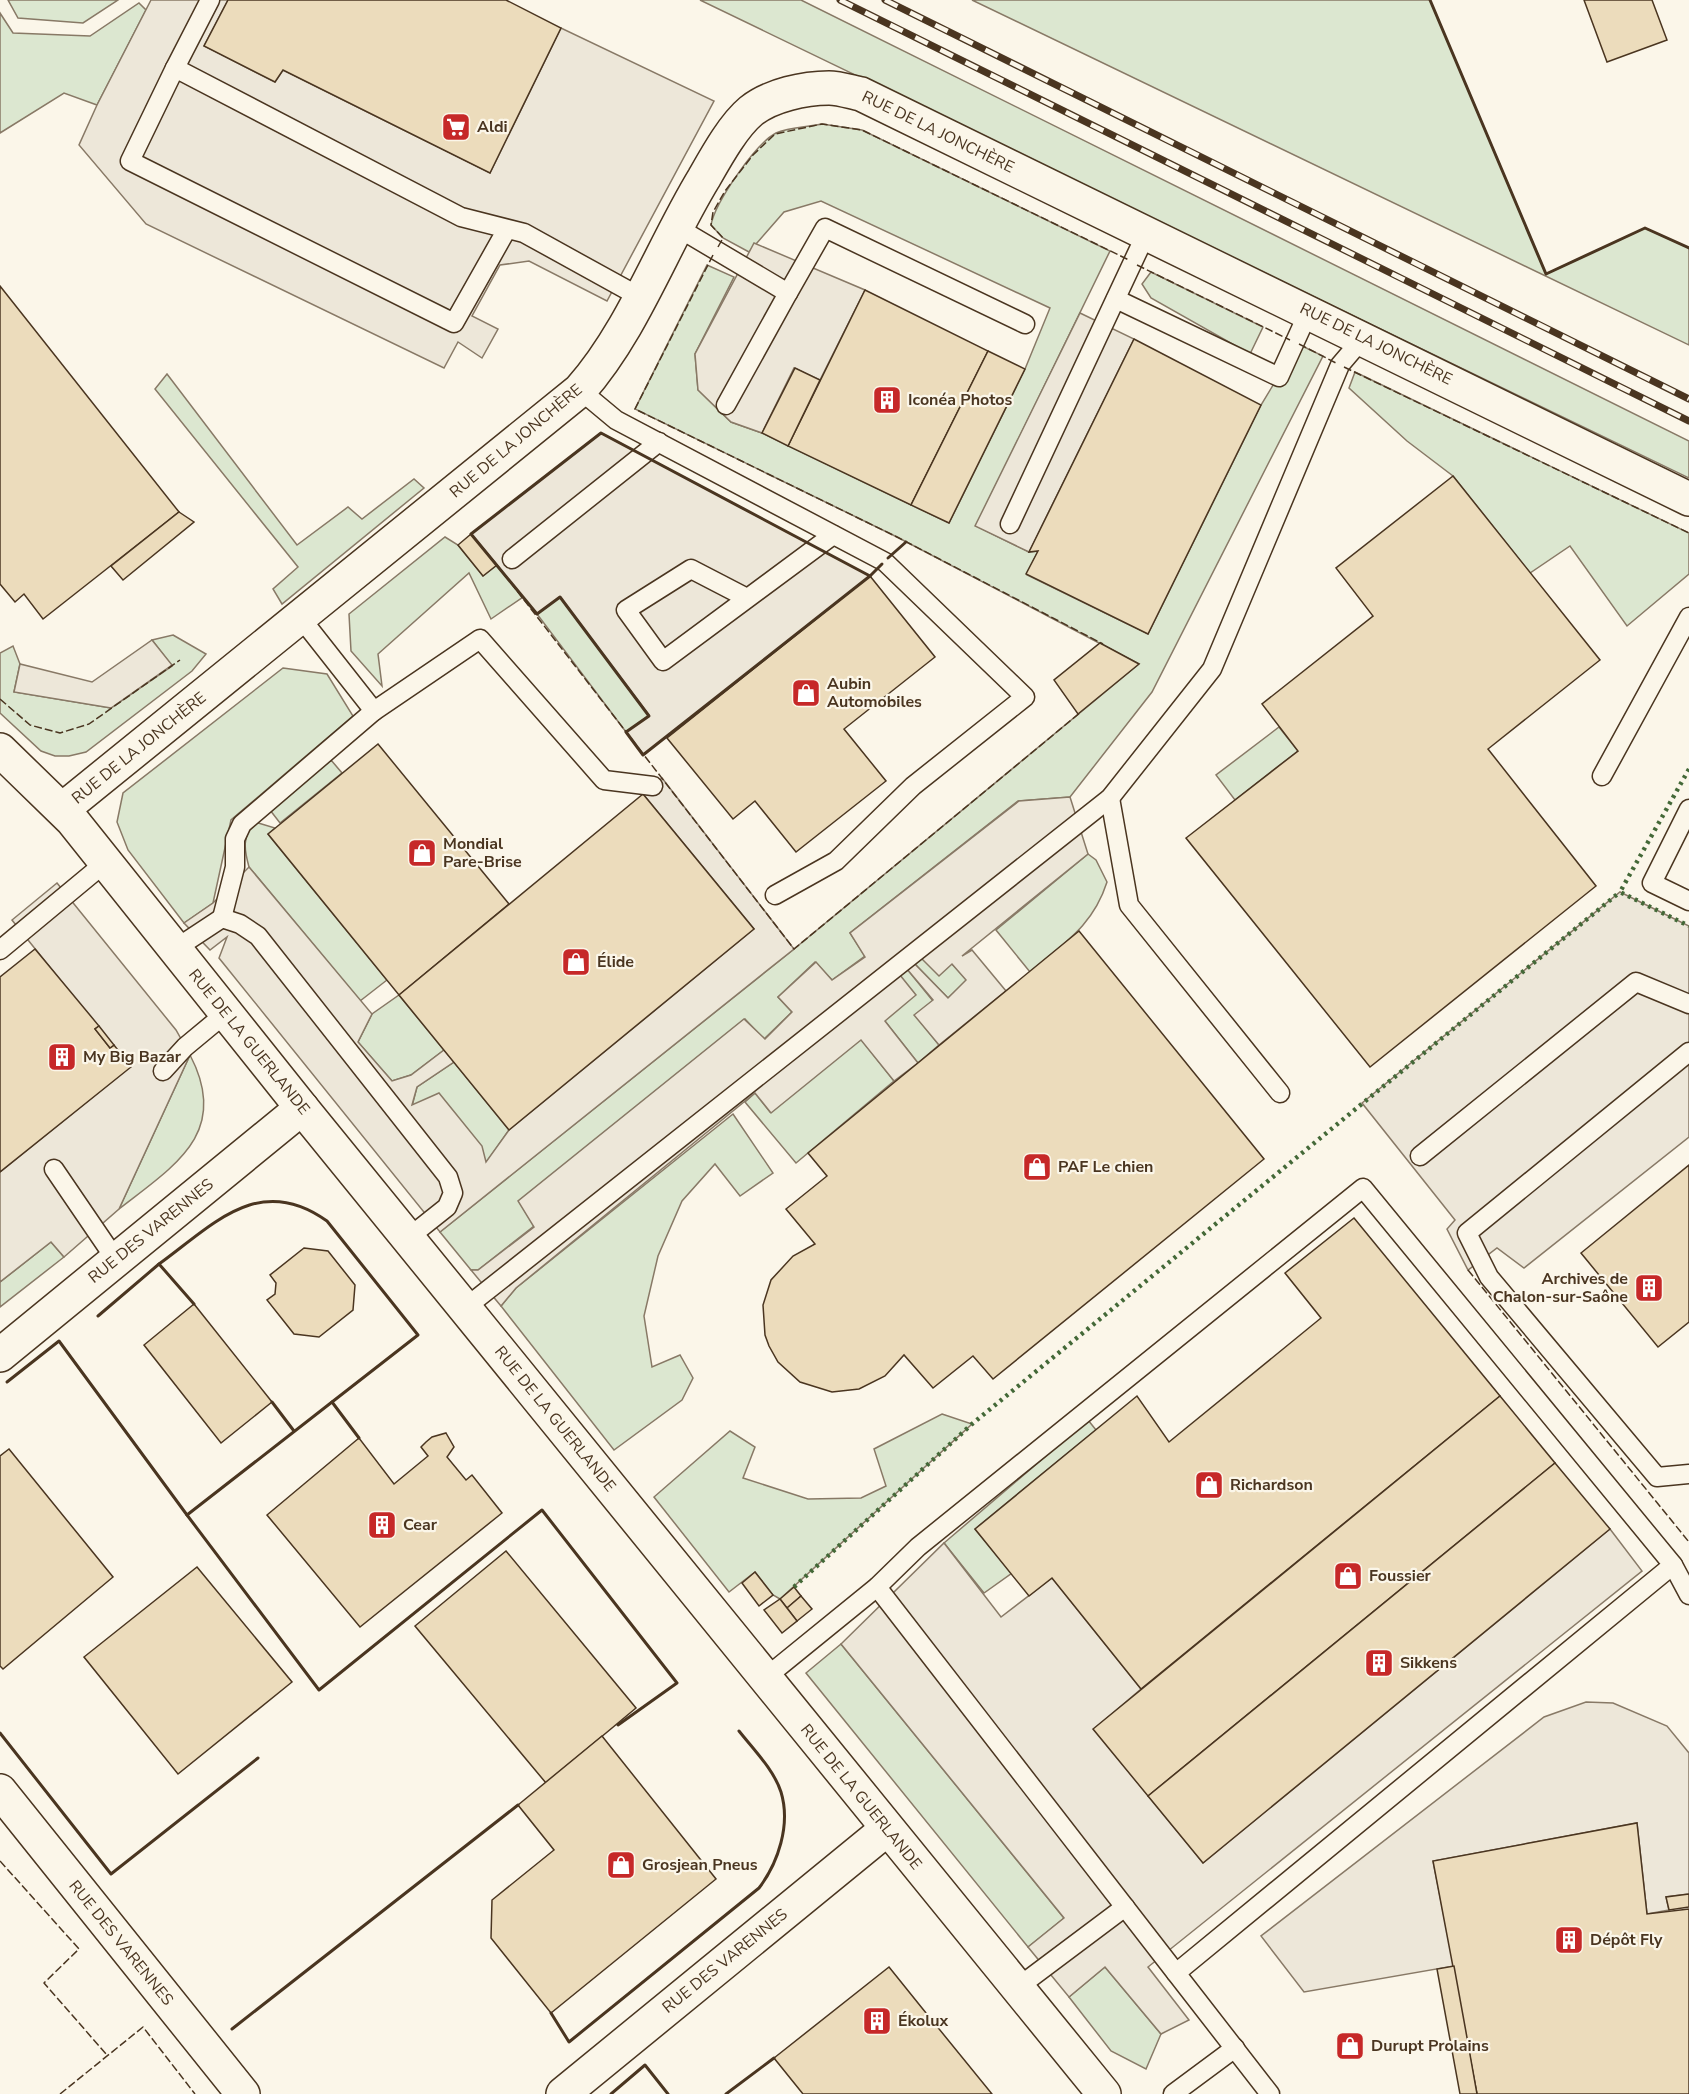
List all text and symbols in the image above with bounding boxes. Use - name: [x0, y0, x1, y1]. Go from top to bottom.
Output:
- street label: RUE DE LA JONCHÈRE: [858, 86, 1018, 178]
- supermarket icon: Aldi: [440, 111, 472, 143]
- place label: Aldi: [477, 116, 508, 138]
- street label: RUE DE LA JONCHÈRE: [1296, 298, 1456, 390]
- street label: RUE DE LA JONCHÈRE: [445, 379, 587, 503]
- building icon: Iconéa Photos: [871, 384, 903, 416]
- place label: Iconéa Photos: [908, 389, 1012, 411]
- place label: Aubin Automobiles: [827, 673, 922, 713]
- shop icon: Aubin Automobiles: [790, 677, 822, 709]
- street label: RUE DE LA JONCHÈRE: [67, 687, 211, 809]
- place label: Mondial Pare-Brise: [443, 833, 522, 873]
- shop icon: Mondial Pare-Brise: [406, 837, 438, 869]
- shop icon: Élide: [560, 946, 592, 978]
- place label: Élide: [597, 951, 634, 973]
- street label: RUE DE LA GUERLANDE: [183, 965, 315, 1119]
- building icon: My Big Bazar: [46, 1041, 78, 1073]
- place label: My Big Bazar: [83, 1046, 182, 1068]
- shop icon: PAF Le chien: [1021, 1151, 1053, 1183]
- place label: PAF Le chien: [1058, 1156, 1153, 1178]
- street label: RUE DES VARENNES: [84, 1173, 218, 1288]
- place label: Archives de Chalon-sur-Saône: [1493, 1268, 1628, 1308]
- building icon: Archives de Chalon-sur-Saône: [1633, 1272, 1665, 1304]
- street label: RUE DE LA GUERLANDE: [489, 1342, 621, 1496]
- shop icon: Richardson: [1193, 1469, 1225, 1501]
- place label: Richardson: [1230, 1474, 1313, 1496]
- building icon: Cear: [366, 1509, 398, 1541]
- place label: Cear: [403, 1514, 438, 1536]
- shop icon: Foussier: [1332, 1560, 1364, 1592]
- place label: Foussier: [1369, 1565, 1432, 1587]
- building icon: Sikkens: [1363, 1647, 1395, 1679]
- place label: Sikkens: [1400, 1652, 1457, 1674]
- street label: RUE DE LA GUERLANDE: [795, 1720, 927, 1874]
- shop icon: Grosjean Pneus: [605, 1849, 637, 1881]
- place label: Grosjean Pneus: [642, 1854, 758, 1876]
- street label: RUE DES VARENNES: [64, 1876, 179, 2010]
- street label: RUE DES VARENNES: [658, 1903, 792, 2018]
- building icon: Dépôt Fly: [1553, 1924, 1585, 1956]
- place label: Dépôt Fly: [1590, 1929, 1663, 1951]
- building icon: Ékolux: [861, 2005, 893, 2037]
- place label: Ékolux: [898, 2010, 949, 2032]
- shop icon: Durupt Prolains: [1334, 2030, 1366, 2062]
- place label: Durupt Prolains: [1371, 2035, 1489, 2057]

